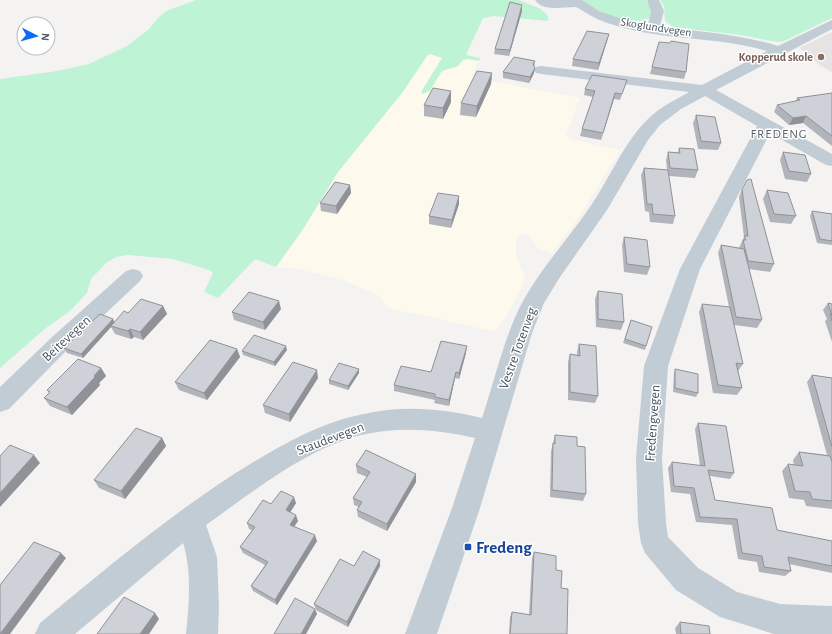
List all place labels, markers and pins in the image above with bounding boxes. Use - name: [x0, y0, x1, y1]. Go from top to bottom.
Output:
- place label: Kopperud skole: [739, 51, 813, 63]
- marker: Kopperud skole: [816, 52, 826, 62]
- place label: Fredeng: [476, 539, 532, 556]
- marker: Fredeng: [463, 542, 473, 552]

